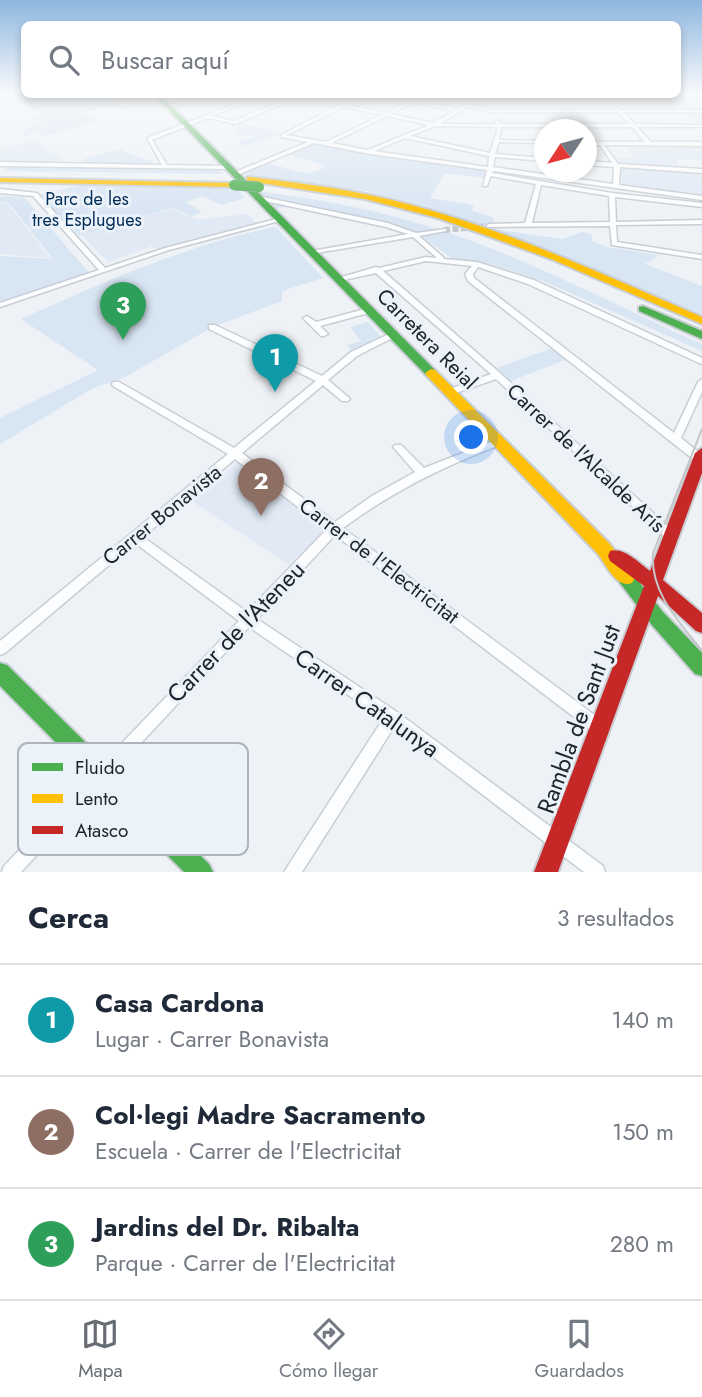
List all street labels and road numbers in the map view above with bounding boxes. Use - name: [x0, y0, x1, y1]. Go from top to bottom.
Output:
- street label: Carretera Reial: [370, 282, 484, 396]
- street label: Carrer de l'Alcalde Arís: [500, 376, 672, 540]
- street label: Carrer Bonavista: [96, 458, 228, 572]
- street label: Carrer de l'Electricitat: [293, 491, 465, 631]
- street label: Carrer de l'Ateneu: [159, 553, 313, 710]
- street label: Rambla de Sant Just: [528, 619, 629, 818]
- street label: Carrer Catalunya: [288, 640, 447, 766]

